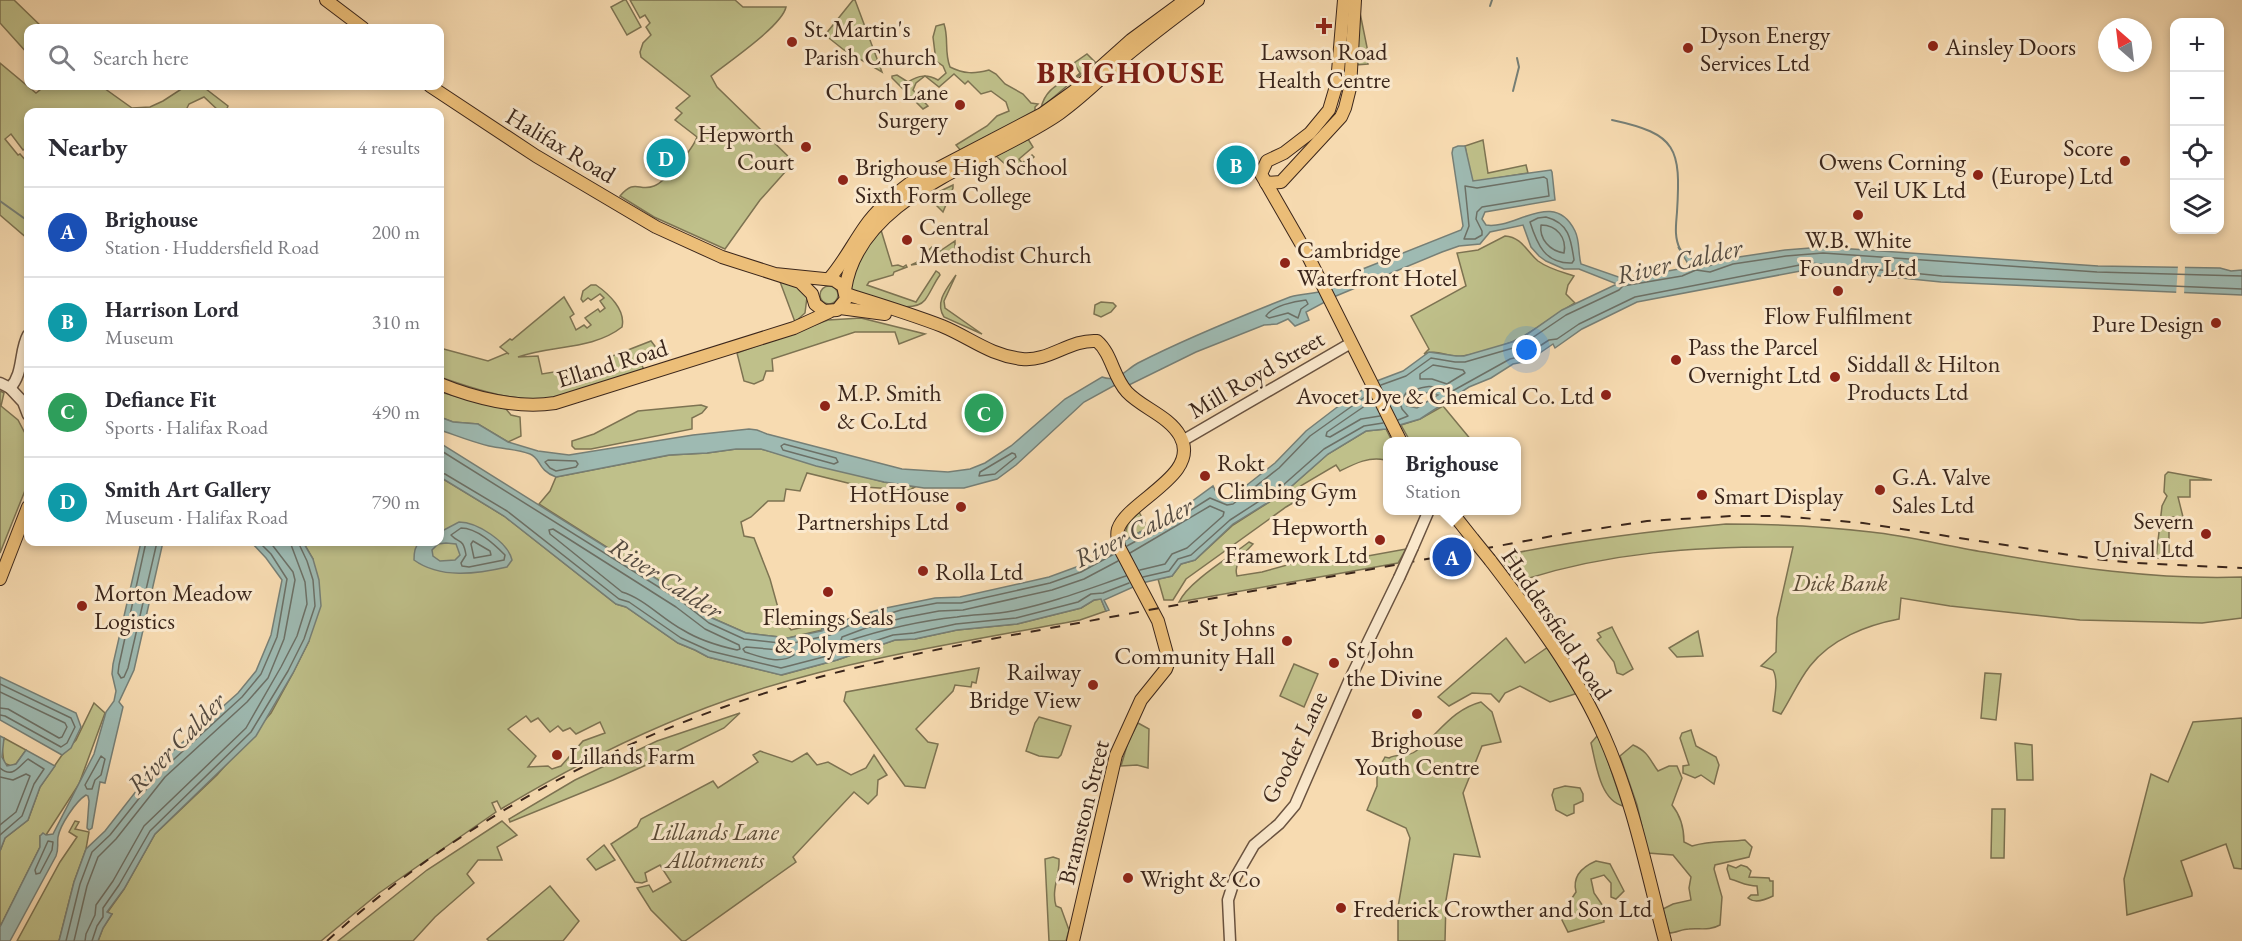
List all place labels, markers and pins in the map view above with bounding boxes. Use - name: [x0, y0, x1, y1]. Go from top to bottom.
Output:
- place label: St. Martin's Parish Church: [804, 13, 937, 72]
- marker: Lawson Road Health Centre: [1315, 17, 1333, 35]
- place label: Dyson Energy Services Ltd: [1700, 19, 1831, 78]
- place label: Ainsley Doors: [1944, 31, 2076, 62]
- marker: St. Martin's Parish Church: [785, 35, 799, 49]
- place label: Lawson Road Health Centre: [1258, 36, 1390, 95]
- marker: Ainsley Doors: [1926, 39, 1940, 53]
- marker: Dyson Energy Services Ltd: [1681, 41, 1695, 55]
- place label: Church Lane Surgery: [825, 76, 948, 135]
- marker: Church Lane Surgery: [953, 98, 967, 112]
- place label: Hepworth Court: [697, 118, 794, 177]
- place label: Score (Europe) Ltd: [1991, 132, 2114, 191]
- pin: D: [646, 136, 686, 180]
- marker: Hepworth Court: [799, 140, 813, 154]
- pin: B: [1216, 142, 1256, 188]
- place label: Owens Corning Veil UK Ltd: [1819, 146, 1967, 205]
- place label: Brighouse High School Sixth Form College: [855, 151, 1068, 210]
- marker: Score (Europe) Ltd: [2118, 154, 2132, 168]
- marker: Owens Corning Veil UK Ltd: [1971, 168, 1985, 182]
- marker: Brighouse High School Sixth Form College: [836, 173, 850, 187]
- marker: W.B. White Foundry Ltd: [1851, 208, 1865, 222]
- place label: Central Methodist Church: [919, 211, 1092, 270]
- place label: W.B. White Foundry Ltd: [1799, 224, 1918, 283]
- marker: Central Methodist Church: [900, 233, 914, 247]
- place label: Cambridge Waterfront Hotel: [1297, 234, 1458, 293]
- marker: Cambridge Waterfront Hotel: [1278, 256, 1292, 270]
- marker: Flow Fulfilment: [1831, 284, 1845, 298]
- place label: Flow Fulfilment: [1764, 300, 1912, 331]
- place label: Pure Design: [2092, 308, 2204, 339]
- marker: Pure Design: [2209, 316, 2223, 330]
- place label: Pass the Parcel Overnight Ltd: [1688, 331, 1822, 390]
- place label: Siddall & Hilton Products Ltd: [1847, 348, 2001, 407]
- marker: Pass the Parcel Overnight Ltd: [1669, 353, 1683, 367]
- marker: Siddall & Hilton Products Ltd: [1828, 370, 1842, 384]
- place label: M.P. Smith & Co.Ltd: [837, 377, 942, 436]
- place label: Avocet Dye & Chemical Co. Ltd: [1295, 380, 1595, 411]
- marker: Avocet Dye & Chemical Co. Ltd: [1599, 388, 1613, 402]
- pin: C: [964, 390, 1004, 436]
- marker: M.P. Smith & Co.Ltd: [818, 399, 832, 413]
- place label: Rokt Climbing Gym: [1217, 447, 1358, 506]
- place label: G.A. Valve Sales Ltd: [1892, 461, 1990, 520]
- marker: Rokt Climbing Gym: [1198, 469, 1212, 483]
- place label: HotHouse Partnerships Ltd: [797, 478, 950, 537]
- place label: Smart Display: [1714, 480, 1844, 511]
- marker: G.A. Valve Sales Ltd: [1873, 483, 1887, 497]
- marker: Smart Display: [1695, 488, 1709, 502]
- marker: HotHouse Partnerships Ltd: [954, 500, 968, 514]
- place label: Severn Unival Ltd: [2094, 505, 2195, 564]
- place label: Hepworth Framework Ltd: [1225, 511, 1369, 570]
- marker: Severn Unival Ltd: [2199, 527, 2213, 541]
- marker: Hepworth Framework Ltd: [1373, 533, 1387, 547]
- pin: A: [1432, 534, 1472, 580]
- place label: Rolla Ltd: [935, 556, 1024, 587]
- marker: Rolla Ltd: [916, 564, 930, 578]
- place label: Morton Meadow Logistics: [94, 577, 253, 636]
- marker: Flemings Seals & Polymers: [821, 585, 835, 599]
- marker: Morton Meadow Logistics: [75, 599, 89, 613]
- place label: Flemings Seals & Polymers: [762, 601, 894, 660]
- place label: St Johns Community Hall: [1114, 612, 1275, 671]
- marker: St Johns Community Hall: [1280, 634, 1294, 648]
- place label: St John the Divine: [1346, 634, 1442, 693]
- place label: Railway Bridge View: [969, 656, 1082, 715]
- marker: St John the Divine: [1327, 656, 1341, 670]
- marker: Railway Bridge View: [1086, 678, 1100, 692]
- marker: Brighouse Youth Centre: [1410, 707, 1424, 721]
- place label: Brighouse Youth Centre: [1355, 723, 1479, 782]
- place label: Lillands Farm: [569, 740, 696, 771]
- marker: Lillands Farm: [550, 748, 564, 762]
- place label: Wright & Co: [1140, 863, 1261, 894]
- marker: Wright & Co: [1121, 871, 1135, 885]
- place label: Frederick Crowther and Son Ltd: [1353, 893, 1653, 924]
- marker: Frederick Crowther and Son Ltd: [1334, 901, 1348, 915]

